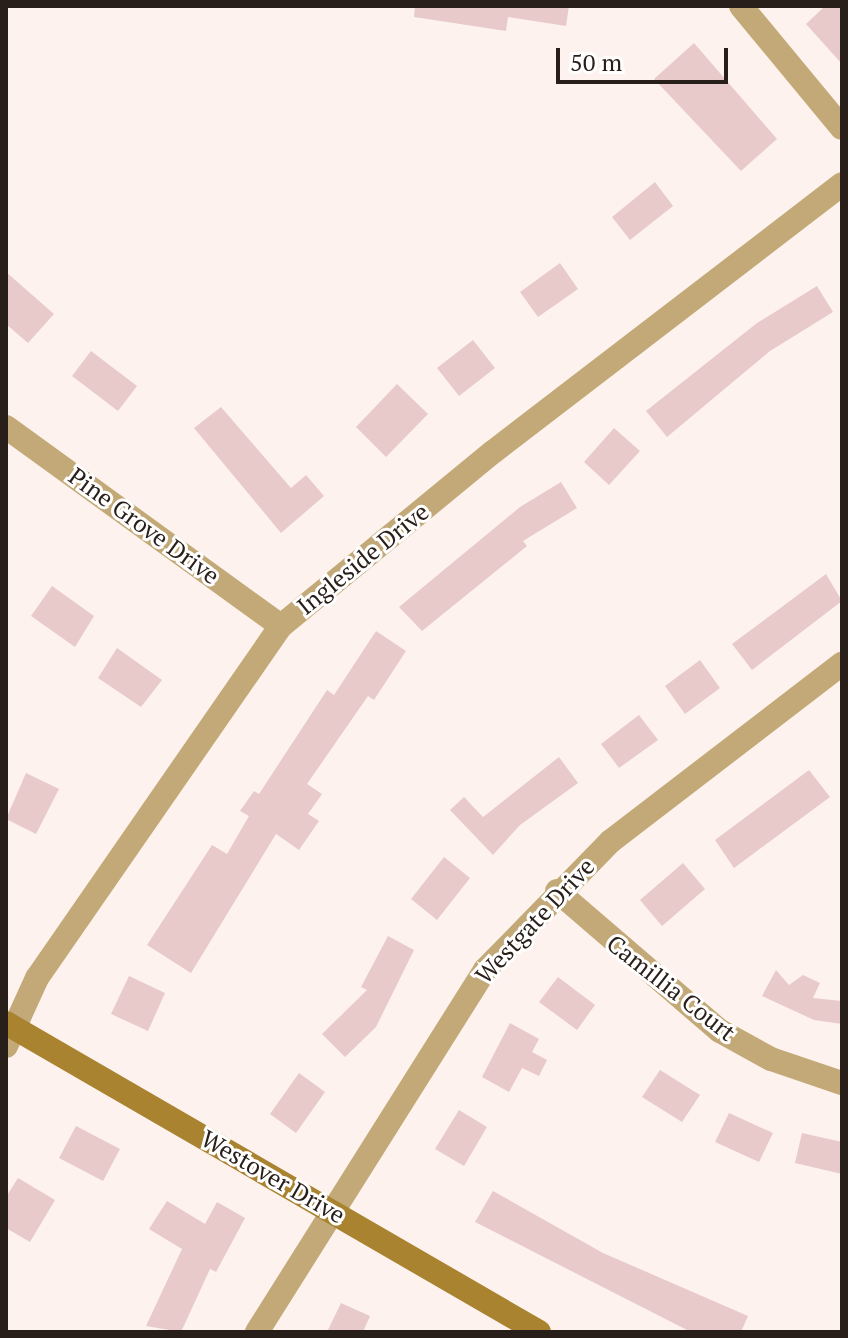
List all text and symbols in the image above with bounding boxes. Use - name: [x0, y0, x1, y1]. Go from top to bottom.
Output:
- scale bar: [560, 32, 732, 82]
- text: 50 m: [570, 46, 622, 78]
- street label: Pine Grove Drive: [63, 462, 225, 590]
- street label: Ingleside Drive: [291, 497, 435, 621]
- street label: Westgate Drive: [470, 852, 600, 990]
- street label: Camillia Court: [601, 929, 741, 1047]
- street label: Westover Drive: [196, 1124, 350, 1230]

